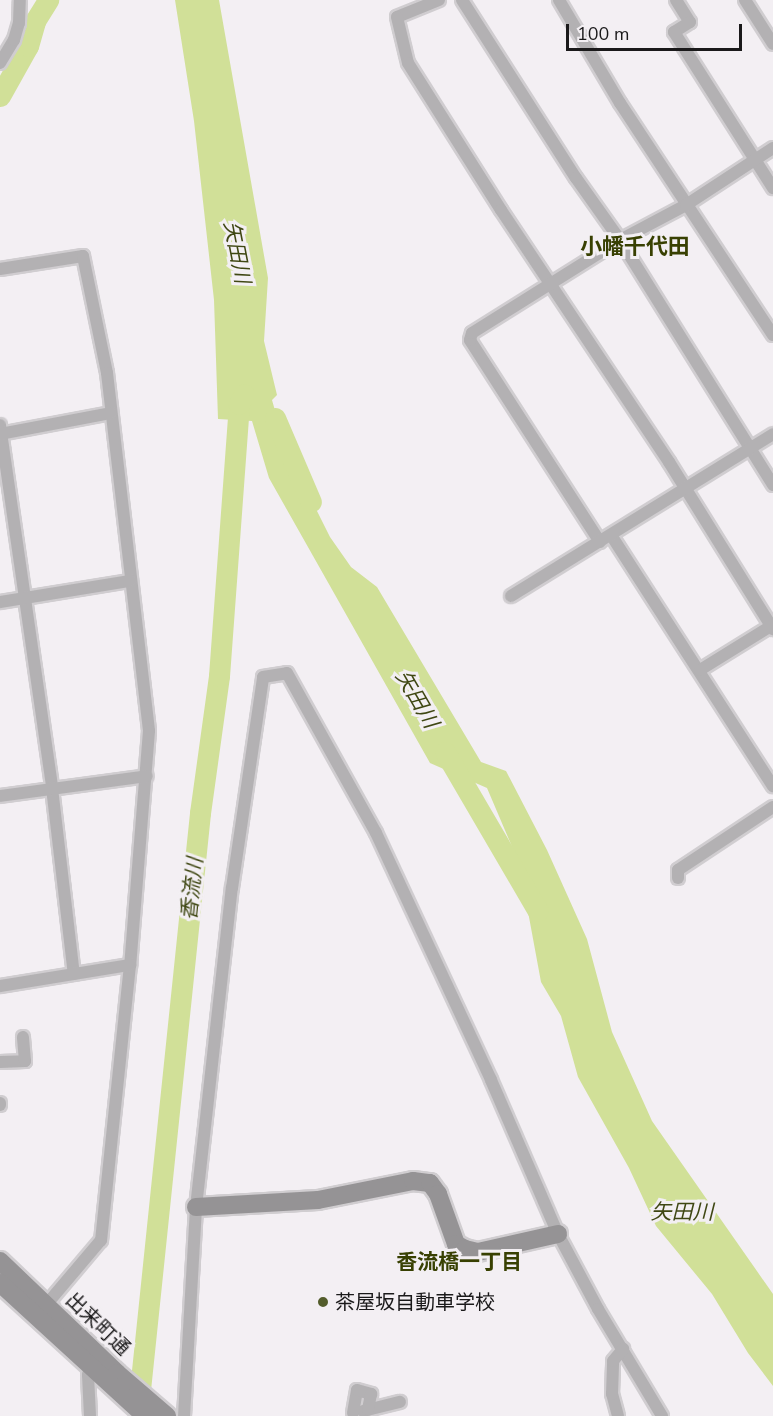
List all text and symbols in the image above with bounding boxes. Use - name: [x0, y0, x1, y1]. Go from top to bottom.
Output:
- scale bar: [569, 12, 744, 50]
- text: 100 m: [577, 22, 629, 46]
- water label: 矢田川: [219, 219, 255, 285]
- district label: 小幡千代田: [580, 235, 690, 261]
- water label: 矢田川: [390, 665, 444, 733]
- water label: 香流川: [176, 856, 208, 922]
- water label: 矢田川: [651, 1199, 713, 1225]
- district label: 香流橋一丁目: [396, 1249, 522, 1275]
- street label: 出来町通: [61, 1288, 135, 1360]
- place label: 茶屋坂自動車学校: [335, 1290, 495, 1314]
- marker: 茶屋坂自動車学校: [316, 1295, 330, 1309]

